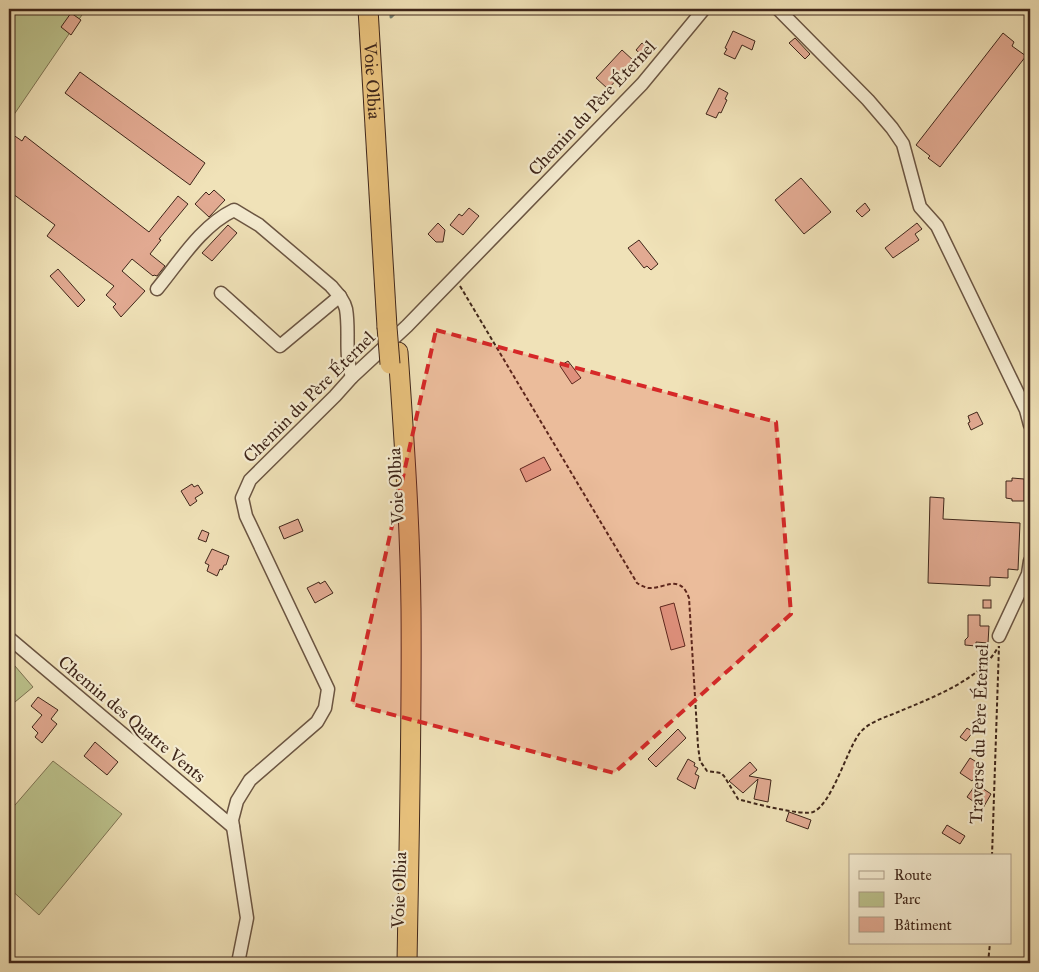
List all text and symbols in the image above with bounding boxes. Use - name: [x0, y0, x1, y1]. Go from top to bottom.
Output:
- street label: Chemin du Père Éternel: [522, 34, 661, 180]
- street label: Voie Olbia: [359, 41, 386, 120]
- street label: Chemin du Père Éternel: [237, 325, 379, 467]
- street label: Voie Olbia: [383, 447, 409, 526]
- street label: Traverse du Père Éternel: [963, 643, 993, 825]
- street label: Chemin des Quatre Vents: [54, 651, 210, 787]
- street label: Voie Olbia: [387, 851, 411, 930]
- legend: [849, 854, 1012, 944]
- text: Route: [894, 866, 932, 884]
- text: Parc: [894, 890, 921, 908]
- text: Bâtiment: [894, 916, 953, 934]

